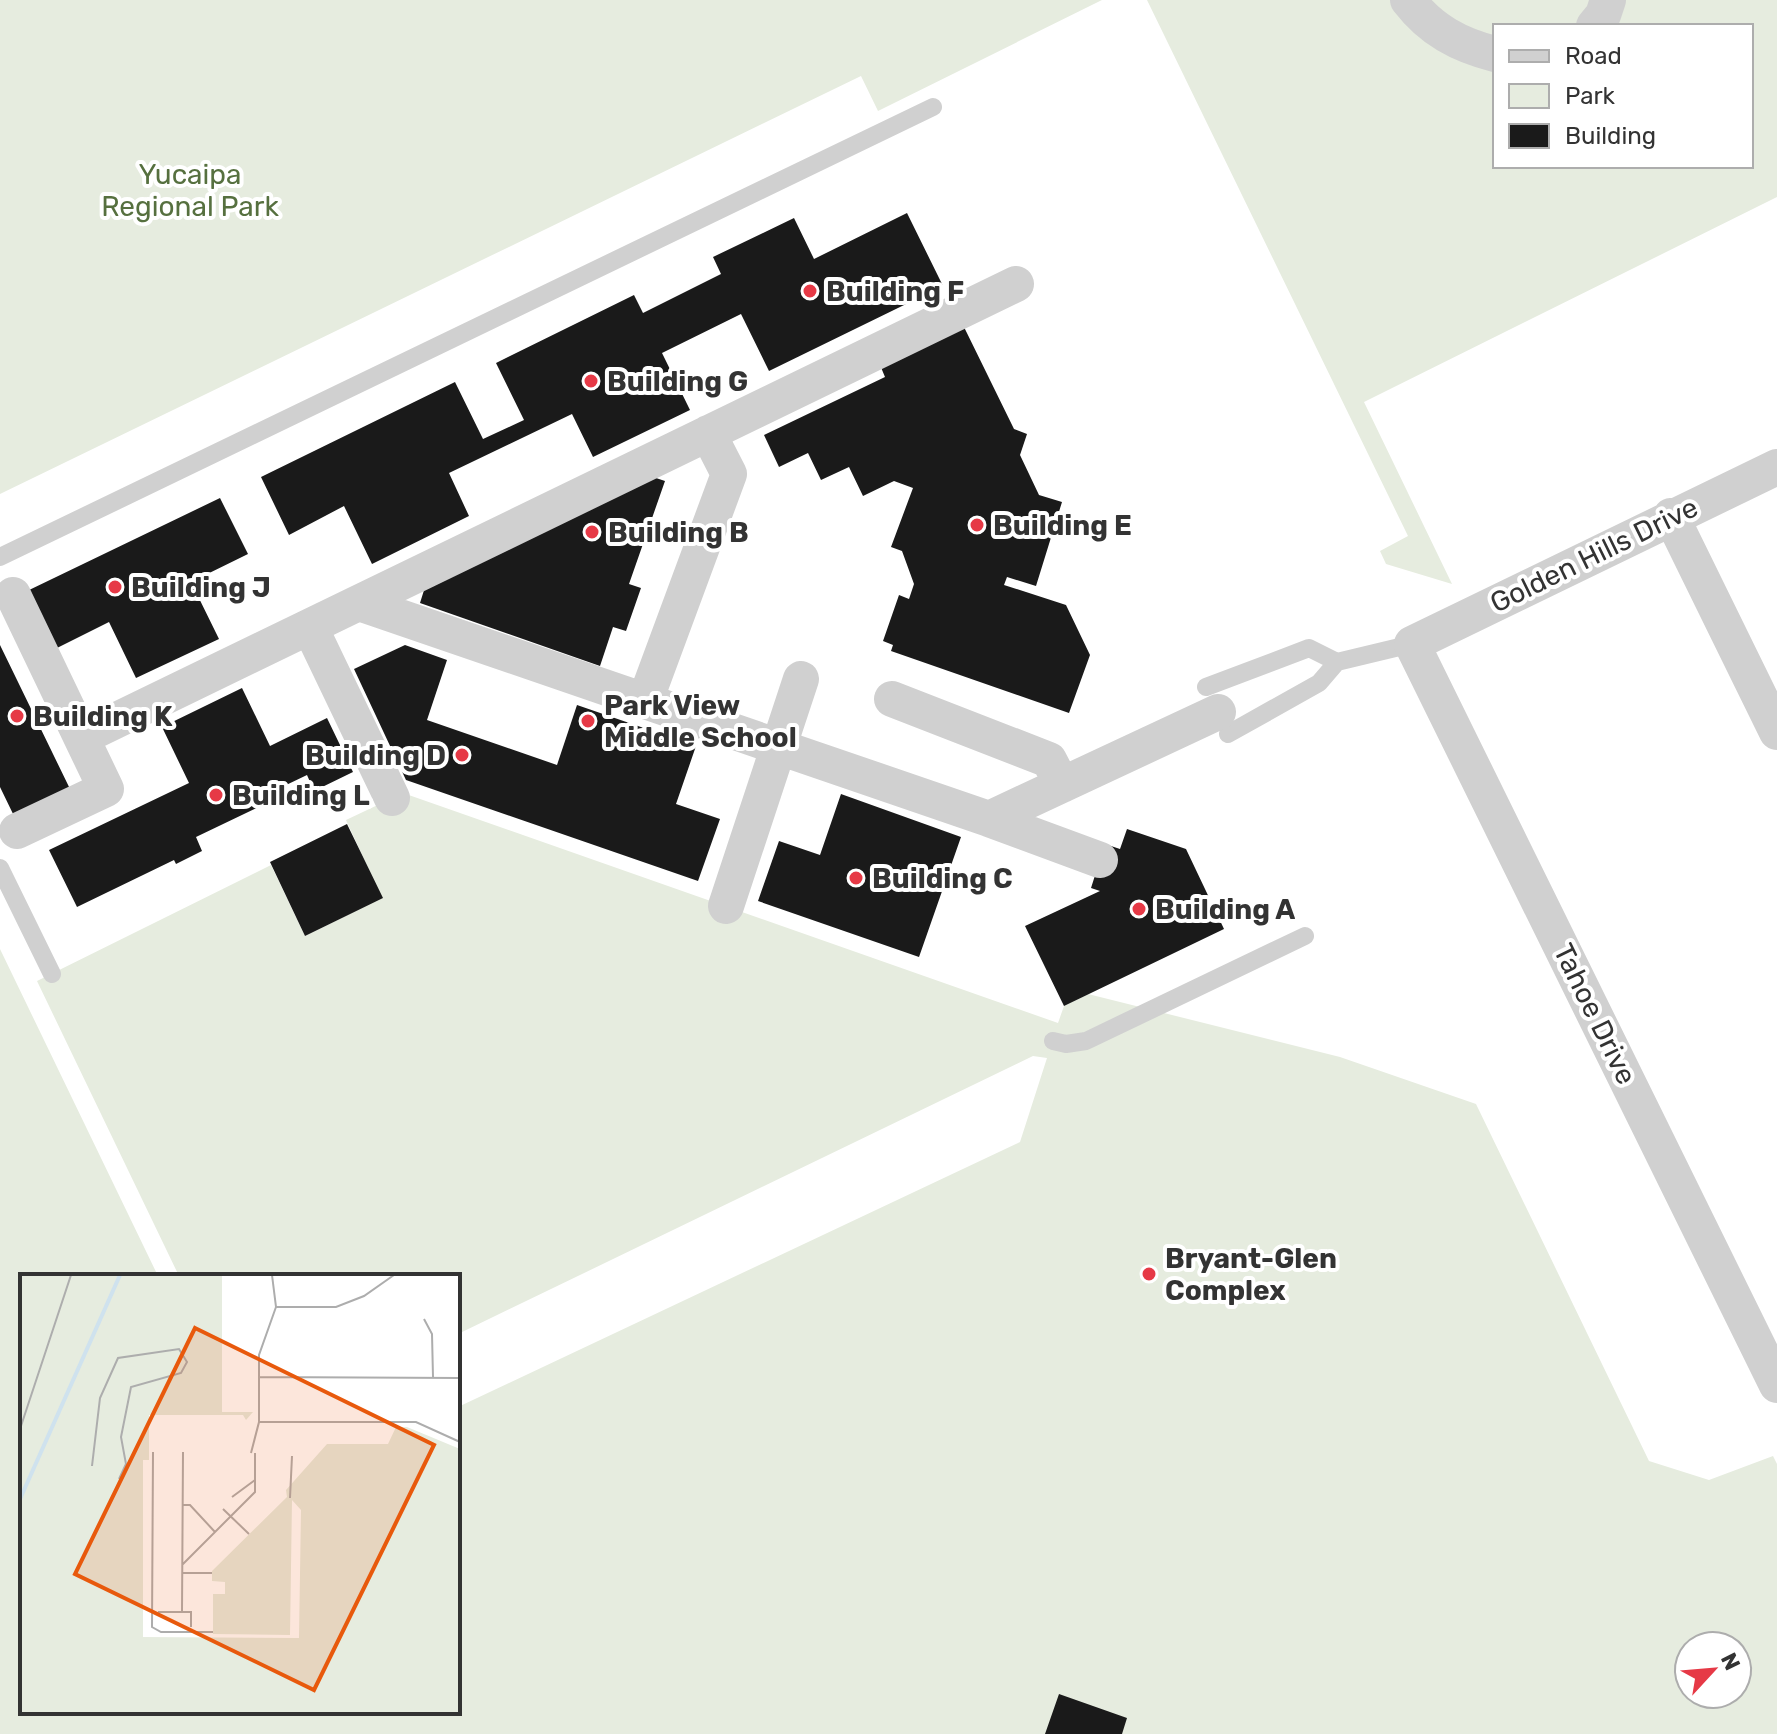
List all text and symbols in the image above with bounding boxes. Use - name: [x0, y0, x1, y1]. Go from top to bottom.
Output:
- legend: [1493, 24, 1753, 168]
- text: Road: [1565, 42, 1622, 70]
- text: Park: [1565, 82, 1616, 110]
- text: Building: [1565, 122, 1656, 150]
- park label: Yucaipa Regional Park: [101, 158, 279, 223]
- place label: Building F: [826, 275, 964, 308]
- marker: Building F: [801, 282, 819, 300]
- place label: Building G: [607, 365, 748, 398]
- marker: Building G: [582, 372, 600, 390]
- street label: Golden Hills Drive: [1485, 490, 1703, 620]
- place label: Building E: [993, 509, 1132, 542]
- place label: Building B: [608, 516, 749, 549]
- marker: Building E: [968, 516, 986, 534]
- marker: Building B: [583, 523, 601, 541]
- place label: Building J: [131, 571, 271, 604]
- marker: Building J: [106, 578, 124, 596]
- place label: Park View Middle School: [604, 689, 797, 754]
- place label: Building K: [33, 700, 173, 733]
- marker: Building K: [8, 707, 26, 725]
- marker: Park View Middle School: [579, 712, 597, 730]
- place label: Building D: [305, 739, 446, 772]
- marker: Building D: [453, 746, 471, 764]
- place label: Building L: [232, 779, 370, 812]
- marker: Building L: [207, 786, 225, 804]
- place label: Building C: [872, 862, 1013, 895]
- marker: Building C: [847, 869, 865, 887]
- place label: Building A: [1155, 893, 1295, 926]
- marker: Building A: [1130, 900, 1148, 918]
- street label: Tahoe Drive: [1547, 938, 1643, 1090]
- place label: Bryant-Glen Complex: [1165, 1242, 1337, 1307]
- marker: Bryant-Glen Complex: [1140, 1265, 1158, 1283]
- inset map: [20, 1274, 460, 1714]
- north arrow: [1673, 1630, 1753, 1710]
- text: N: [1715, 1648, 1746, 1674]

